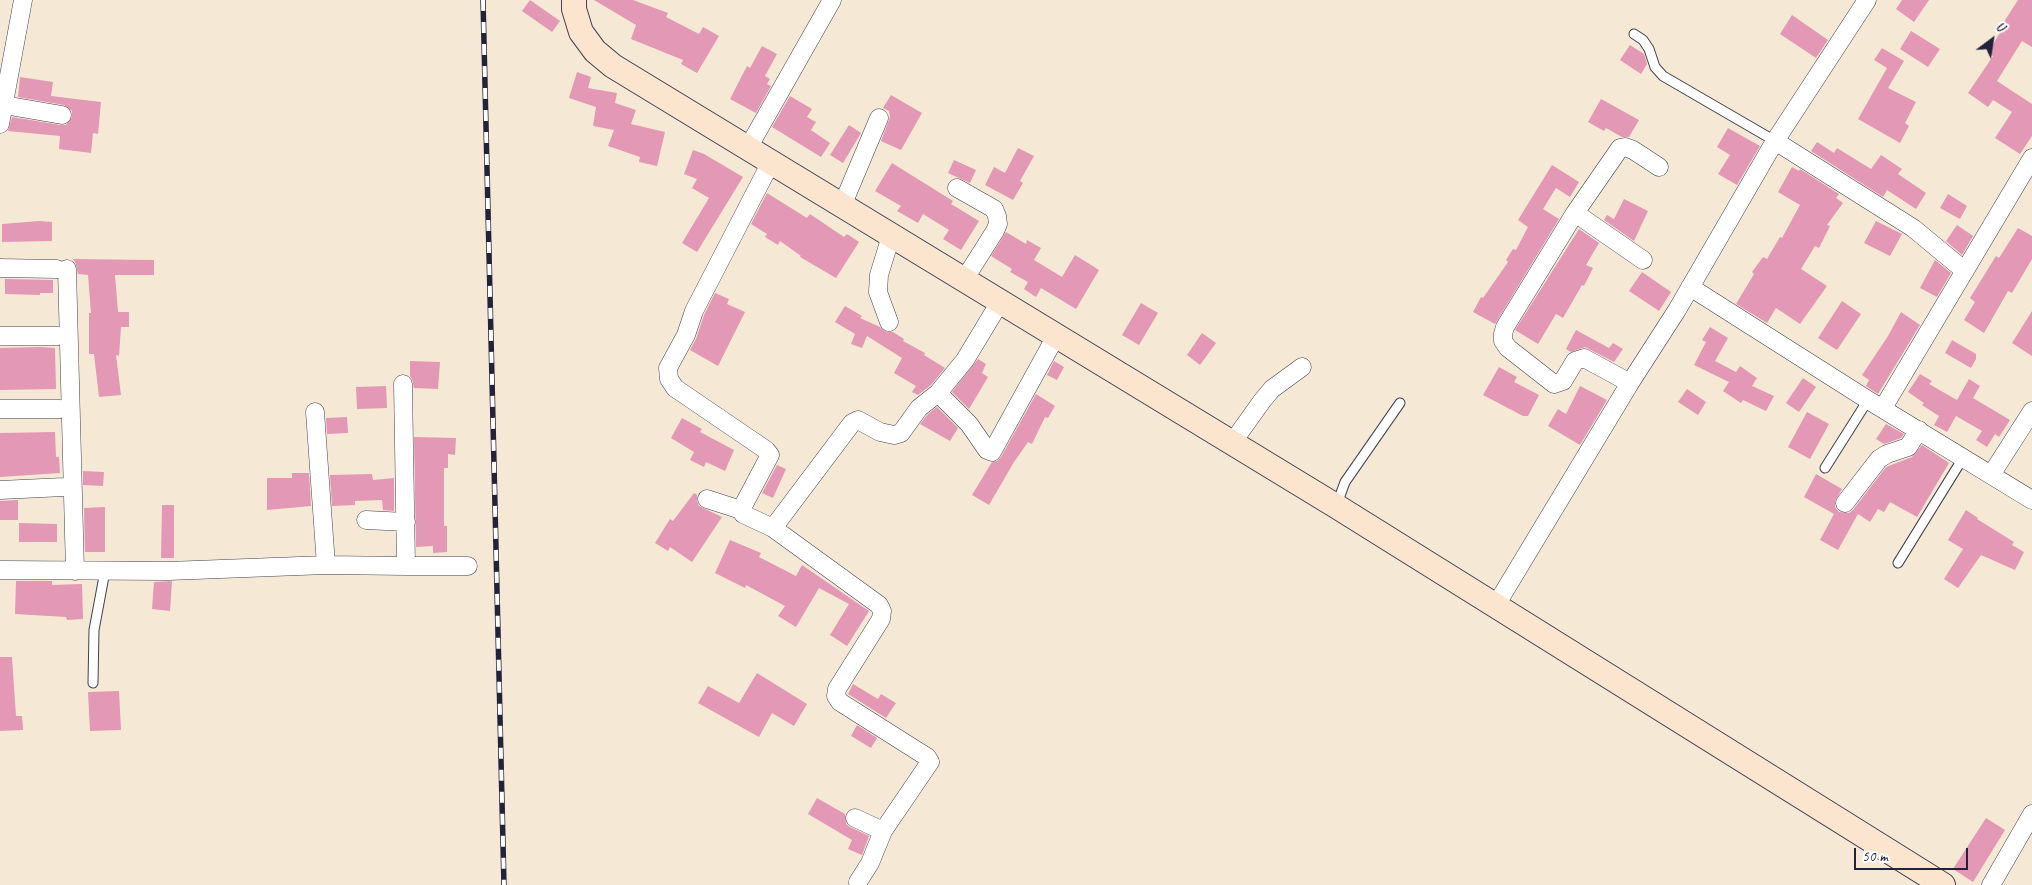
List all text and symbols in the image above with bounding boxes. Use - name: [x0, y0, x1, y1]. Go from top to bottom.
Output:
- north arrow: [1967, 15, 2017, 65]
- text: U: [1993, 18, 2007, 36]
- scale bar: [1857, 838, 1971, 870]
- text: 50 m: [1862, 847, 1888, 866]

